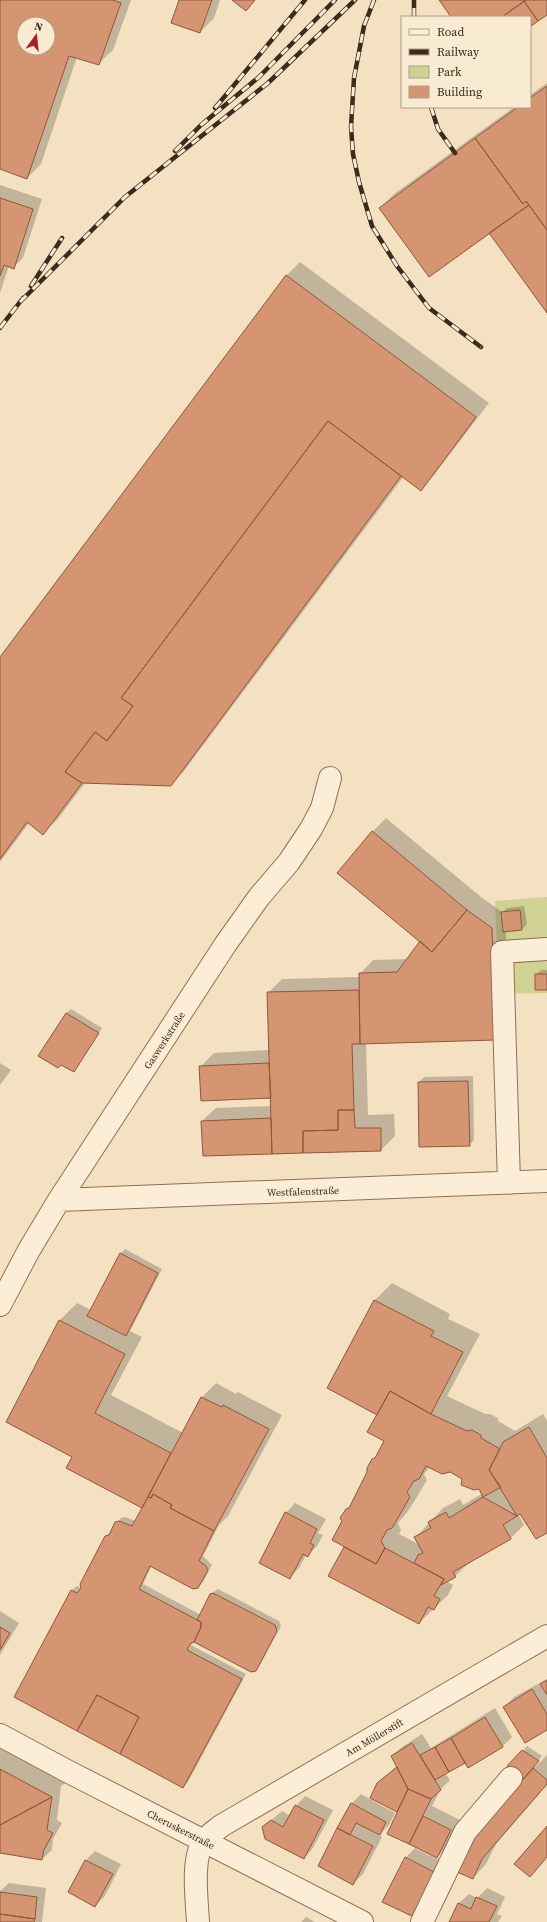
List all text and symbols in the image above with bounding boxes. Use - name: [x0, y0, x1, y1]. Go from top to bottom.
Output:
- north arrow: [16, 16, 56, 56]
- legend: [401, 16, 531, 108]
- text: N: [33, 19, 44, 35]
- text: Road: [437, 24, 464, 40]
- text: Railway: [437, 44, 480, 60]
- text: Park: [437, 64, 462, 80]
- text: Building: [437, 84, 482, 100]
- street label: Gaswerkstraße: [141, 1009, 188, 1072]
- street label: Westfalenstraße: [267, 1184, 339, 1199]
- street label: Am Möllerstift: [343, 1715, 406, 1759]
- street label: Cheruskerstraße: [145, 1807, 217, 1852]

